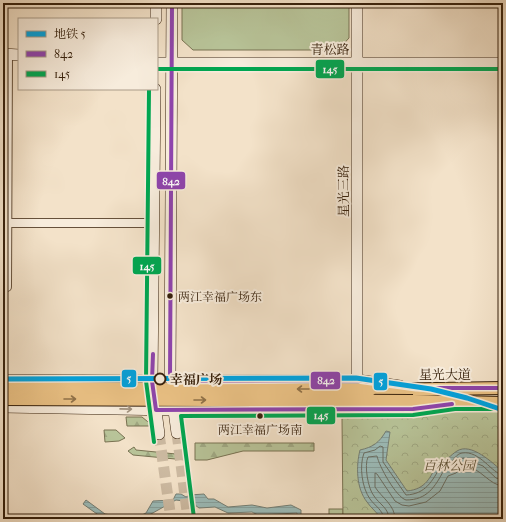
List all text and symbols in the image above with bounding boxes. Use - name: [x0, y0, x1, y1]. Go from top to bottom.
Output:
- legend: [18, 18, 158, 90]
- text: 地铁 5: [54, 27, 86, 41]
- street label: 青松路: [310, 42, 350, 57]
- text: 842: [54, 47, 73, 61]
- line badge: 145: [315, 59, 345, 79]
- text: 145: [323, 63, 338, 76]
- text: 145: [54, 67, 70, 81]
- street label: 星光三路: [336, 165, 351, 217]
- line badge: 842: [156, 171, 186, 190]
- text: 842: [162, 175, 180, 188]
- line badge: 145: [132, 256, 162, 275]
- text: 145: [140, 260, 155, 273]
- place label: 两江幸福广场东: [178, 290, 262, 304]
- marker: 两江幸福广场东: [165, 291, 175, 301]
- street label: 星光大道: [419, 367, 471, 382]
- line badge: 5: [121, 369, 137, 388]
- line badge: 842: [310, 371, 341, 390]
- text: 5: [127, 372, 132, 385]
- marker: 幸福广场: [153, 372, 167, 386]
- place label: 幸福广场: [170, 372, 222, 387]
- line badge: 5: [373, 372, 388, 391]
- text: 842: [317, 374, 335, 387]
- text: 5: [379, 375, 384, 388]
- one-way arrow: [297, 385, 310, 393]
- one-way arrow: [63, 395, 76, 403]
- one-way arrow: [193, 396, 206, 404]
- one-way arrow: [119, 405, 132, 413]
- line badge: 145: [306, 406, 336, 425]
- text: 145: [314, 409, 329, 422]
- marker: 两江幸福广场南: [255, 411, 265, 421]
- place label: 两江幸福广场南: [218, 423, 302, 437]
- park label: 百林公园: [423, 458, 477, 473]

